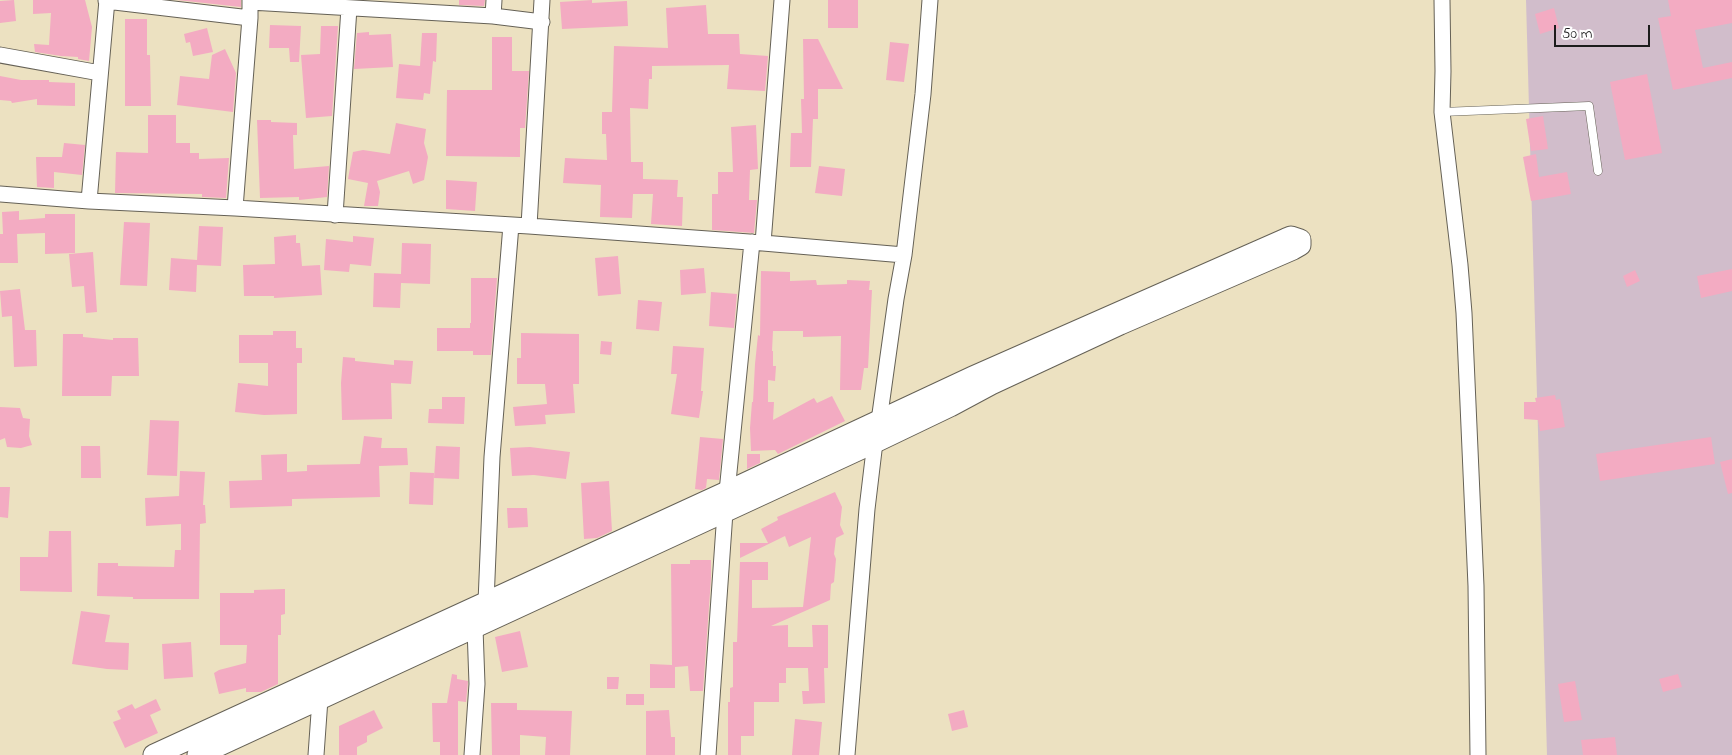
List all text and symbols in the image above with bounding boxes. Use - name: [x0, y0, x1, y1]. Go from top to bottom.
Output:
- scale bar: [1557, 15, 1653, 47]
- text: 50 m: [1562, 23, 1592, 45]

